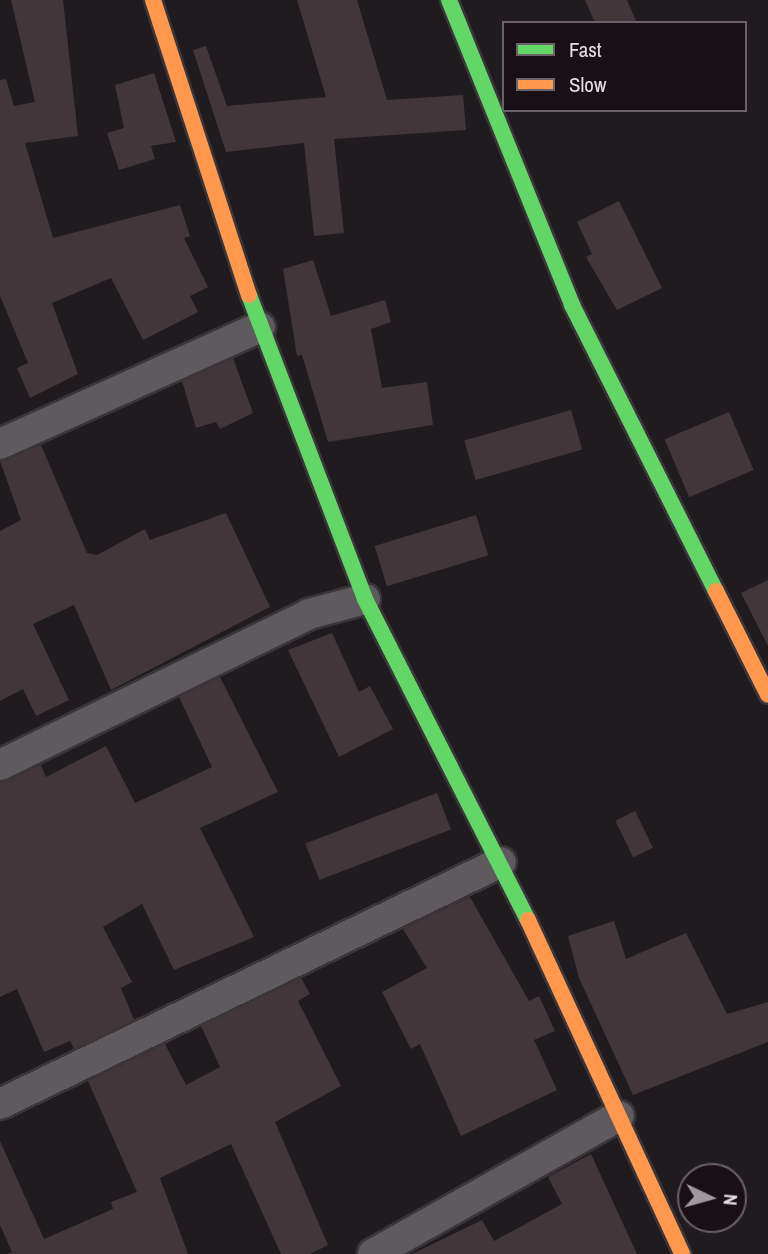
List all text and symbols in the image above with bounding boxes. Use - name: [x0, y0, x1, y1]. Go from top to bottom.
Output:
- legend: [502, 21, 747, 112]
- text: Fast: [569, 35, 602, 64]
- text: Slow: [569, 70, 606, 99]
- north arrow: [677, 1163, 747, 1233]
- text: N: [717, 1193, 744, 1206]

